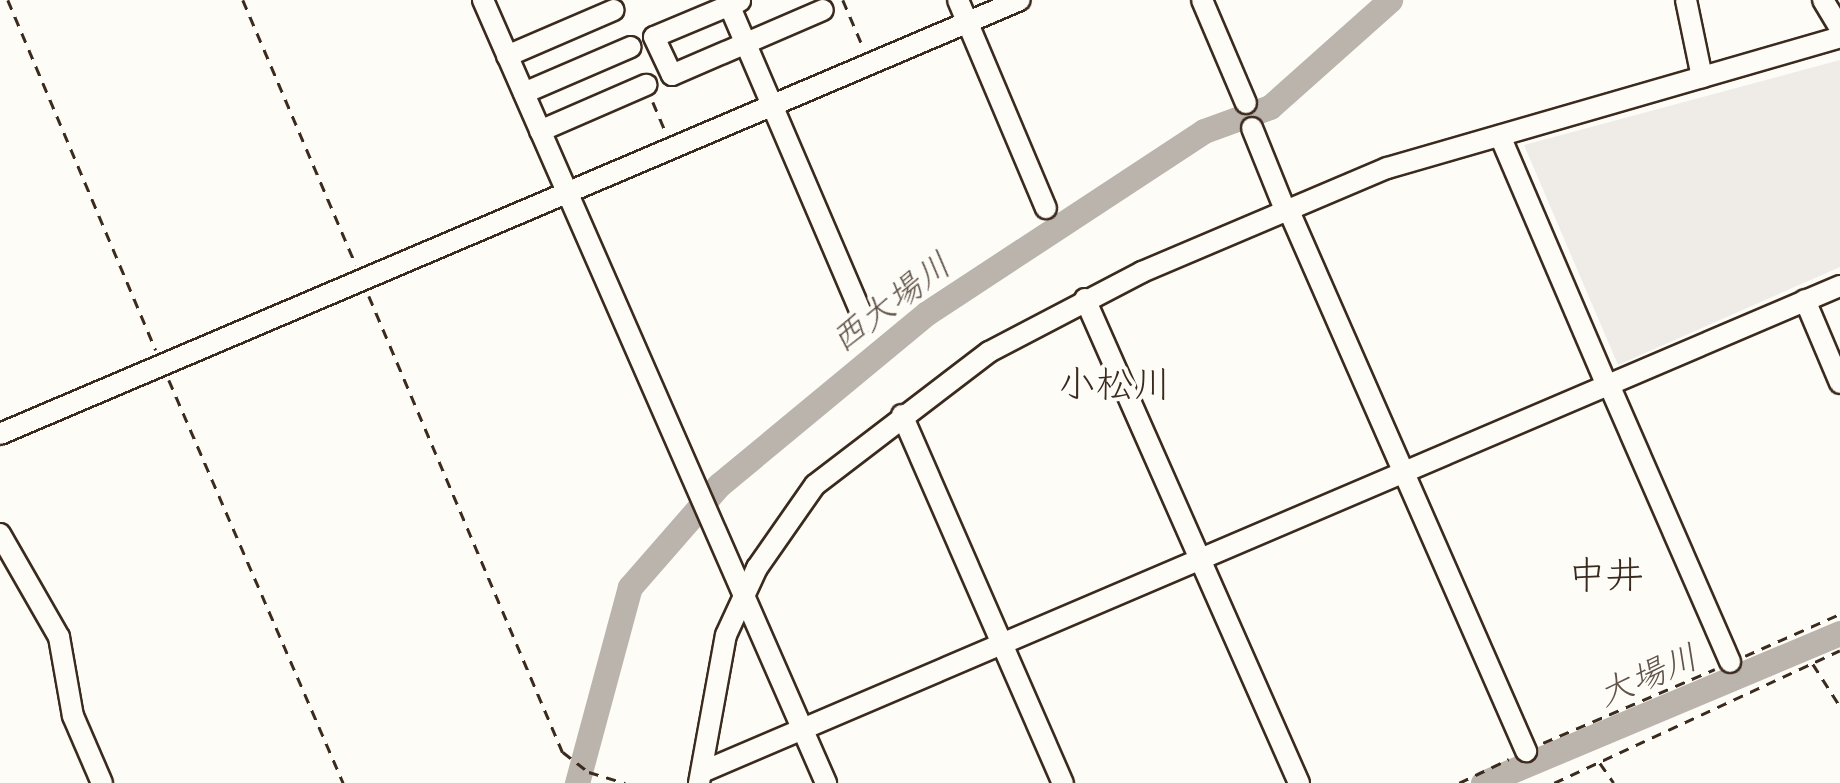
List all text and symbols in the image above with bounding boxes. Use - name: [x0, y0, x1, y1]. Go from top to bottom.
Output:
- water label: 西大場川: [822, 244, 960, 362]
- district label: 小松川: [1058, 363, 1172, 409]
- district label: 中井: [1568, 554, 1644, 600]
- water label: 大場川: [1591, 636, 1705, 716]

